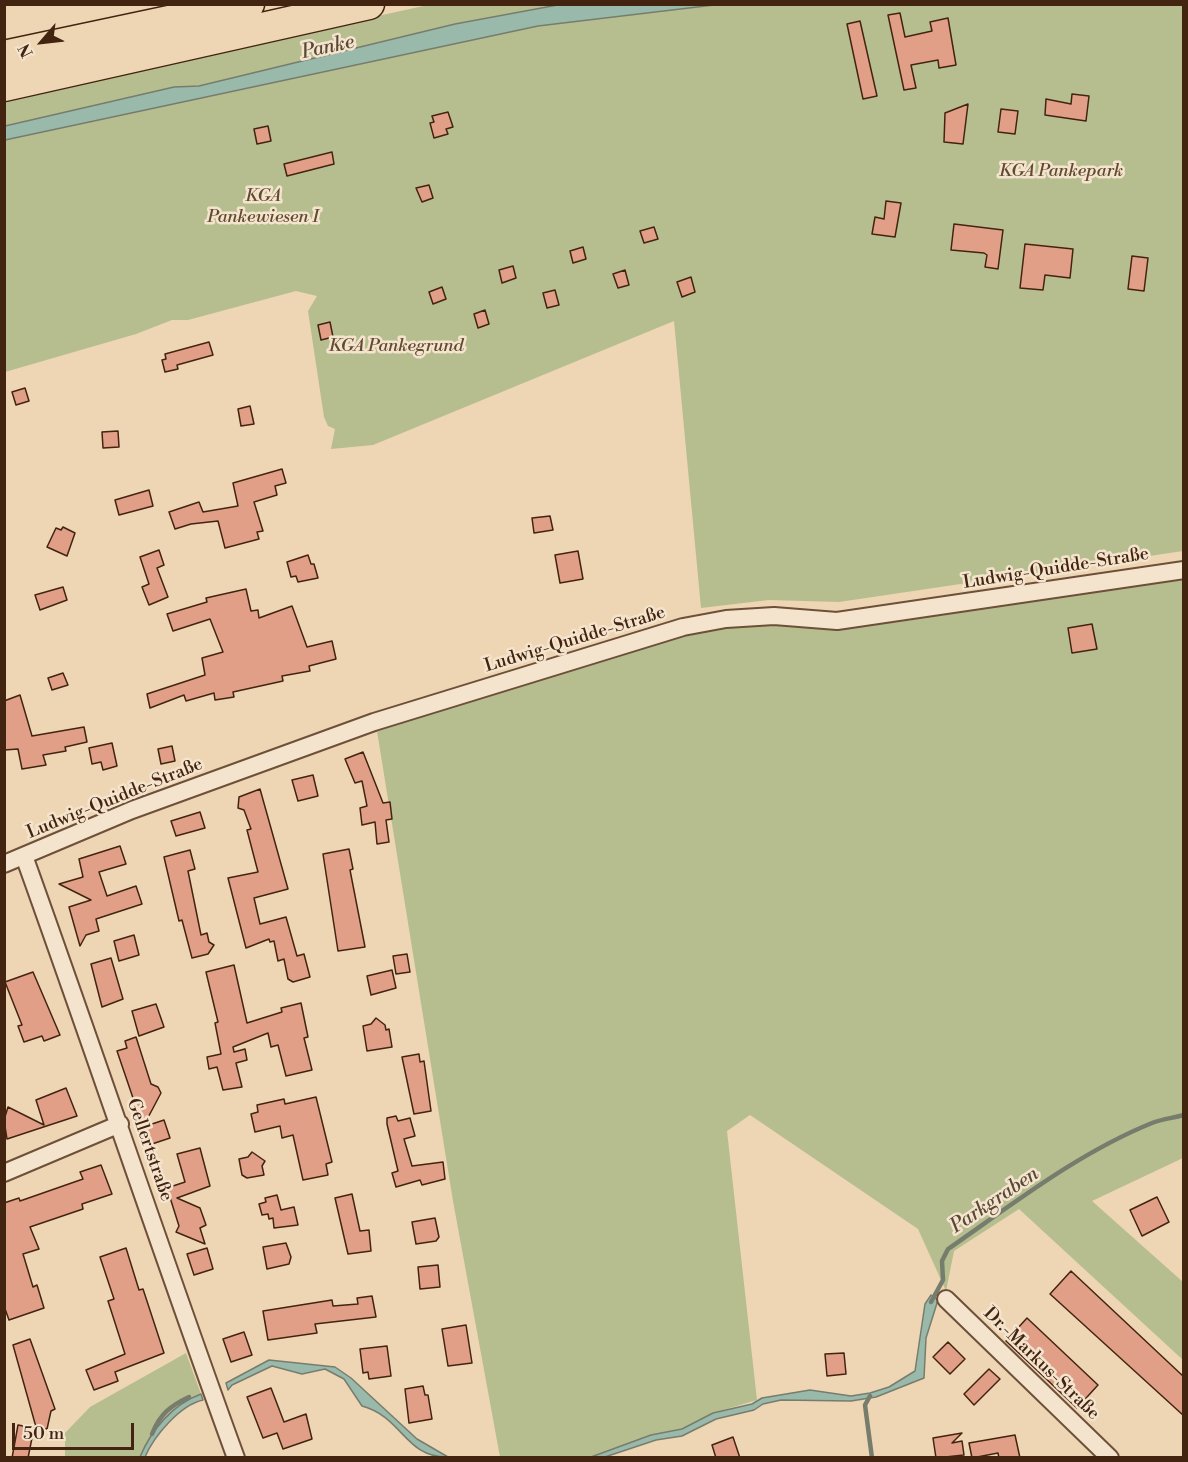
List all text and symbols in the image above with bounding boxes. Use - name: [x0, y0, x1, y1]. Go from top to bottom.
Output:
- north arrow: [12, 12, 72, 72]
- water label: Panke: [299, 31, 357, 65]
- text: N: [14, 40, 38, 61]
- park label: KGA Pankepark: [999, 161, 1123, 183]
- park label: KGA Pankewiesen I: [207, 186, 319, 228]
- park label: KGA Pankegrund: [328, 336, 464, 358]
- street label: Ludwig-Quidde-Straße: [962, 544, 1150, 594]
- street label: Ludwig-Quidde-Straße: [482, 602, 668, 678]
- street label: Ludwig-Quidde-Straße: [24, 754, 206, 844]
- street label: Gellertstraße: [121, 1096, 177, 1204]
- water label: Parkgraben: [946, 1163, 1044, 1239]
- street label: Dr.-Markus-Straße: [978, 1303, 1104, 1425]
- scale bar: [15, 1411, 136, 1449]
- text: 50 m: [23, 1422, 64, 1445]

